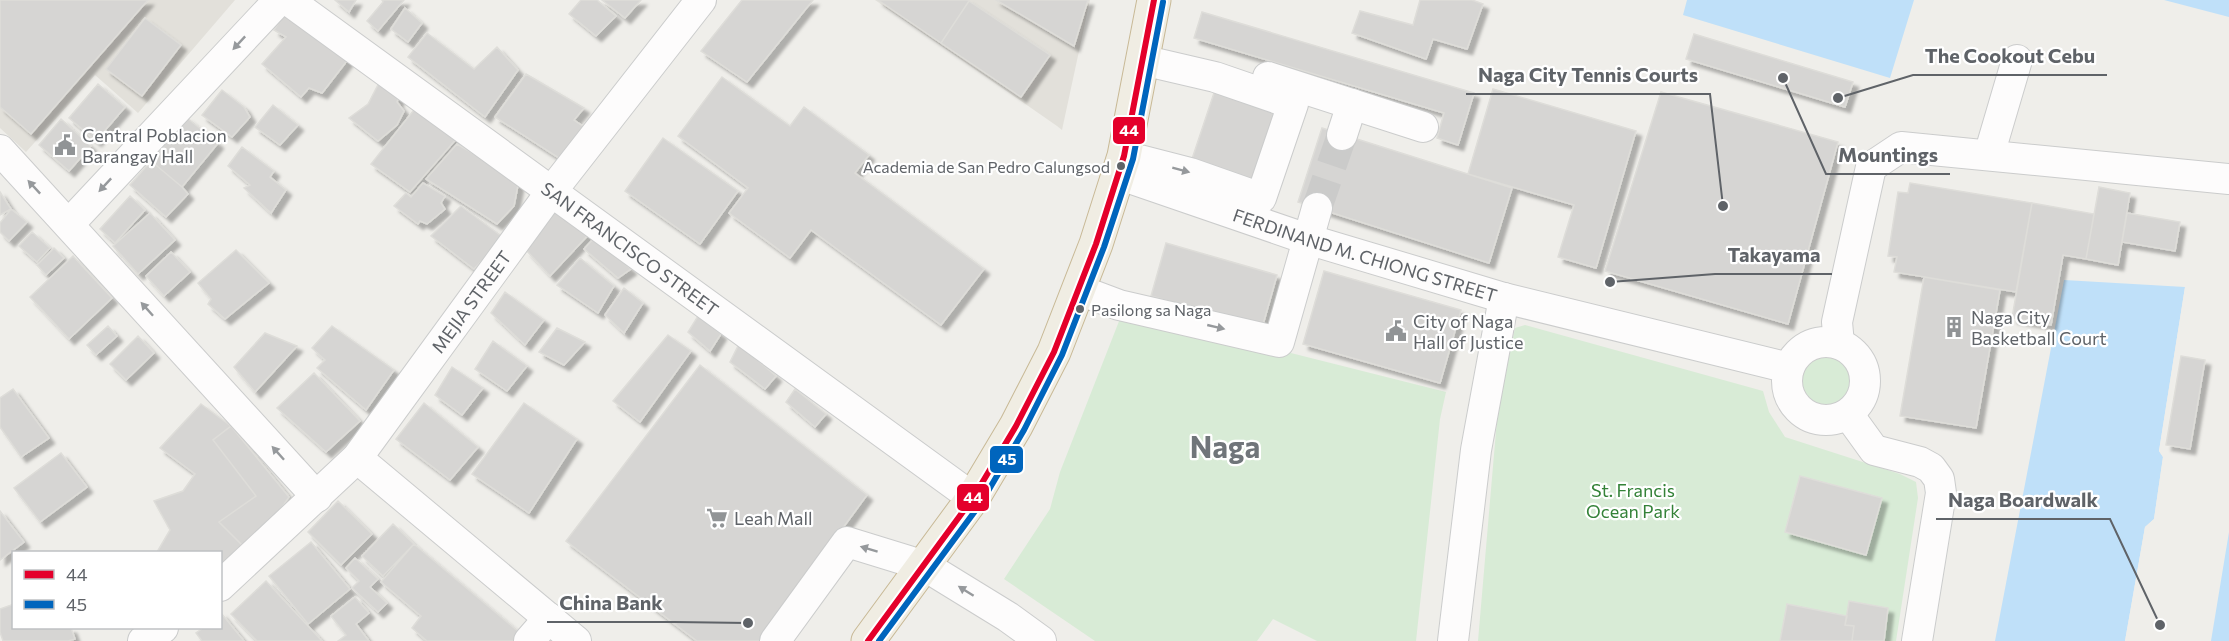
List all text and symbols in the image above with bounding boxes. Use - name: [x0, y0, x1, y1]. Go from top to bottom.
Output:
- one-way arrow: [232, 35, 246, 50]
- callout: The Cookout Cebu: [1913, 37, 2107, 75]
- text: The Cookout Cebu: [1925, 43, 2095, 67]
- callout: Naga City Tennis Courts: [1466, 56, 1710, 94]
- text: Naga City Tennis Courts: [1478, 62, 1698, 86]
- line badge: 44: [1112, 116, 1146, 145]
- text: 44: [1119, 120, 1139, 139]
- place label: Central Poblacion Barangay Hall: [82, 124, 227, 167]
- public building icon: Central Poblacion Barangay Hall: [53, 133, 77, 157]
- callout: Mountings: [1826, 136, 1950, 174]
- text: Mountings: [1838, 142, 1938, 166]
- place label: Academia de San Pedro Calungsod: [863, 157, 1110, 176]
- marker: Academia de San Pedro Calungsod: [1115, 160, 1127, 172]
- one-way arrow: [1172, 166, 1190, 176]
- street label: SAN FRANCISCO STREET: [537, 177, 723, 320]
- one-way arrow: [99, 178, 113, 192]
- one-way arrow: [28, 180, 41, 195]
- street label: FERDINAND M. CHIONG STREET: [1230, 203, 1500, 306]
- callout: Takayama: [1715, 236, 1832, 274]
- text: Takayama: [1727, 242, 1821, 266]
- street label: MEJIA STREET: [427, 246, 516, 357]
- place label: Pasilong sa Naga: [1091, 300, 1211, 319]
- one-way arrow: [141, 302, 154, 317]
- marker: Pasilong sa Naga: [1074, 303, 1086, 315]
- place label: Naga City Basketball Court: [1971, 306, 2107, 349]
- place label: City of Naga Hall of Justice: [1413, 310, 1524, 353]
- building icon: Naga City Basketball Court: [1942, 315, 1966, 339]
- public building icon: City of Naga Hall of Justice: [1384, 319, 1408, 343]
- one-way arrow: [1207, 323, 1225, 333]
- district label: Naga: [1190, 427, 1260, 464]
- line badge: 45: [989, 445, 1024, 474]
- one-way arrow: [271, 446, 285, 461]
- text: 45: [997, 449, 1017, 468]
- park label: St. Francis Ocean Park: [1586, 479, 1680, 522]
- callout: Naga Boardwalk: [1936, 481, 2110, 519]
- line badge: 44: [956, 483, 990, 512]
- text: 44: [963, 487, 983, 506]
- text: Naga Boardwalk: [1948, 487, 2099, 511]
- supermarket icon: Leah Mall: [705, 506, 729, 530]
- place label: Leah Mall: [734, 507, 813, 529]
- one-way arrow: [860, 544, 878, 553]
- legend: [12, 551, 222, 629]
- text: 44: [66, 563, 88, 585]
- callout: China Bank: [547, 584, 675, 622]
- one-way arrow: [958, 586, 974, 597]
- text: China Bank: [559, 590, 663, 614]
- text: 45: [66, 593, 87, 615]

